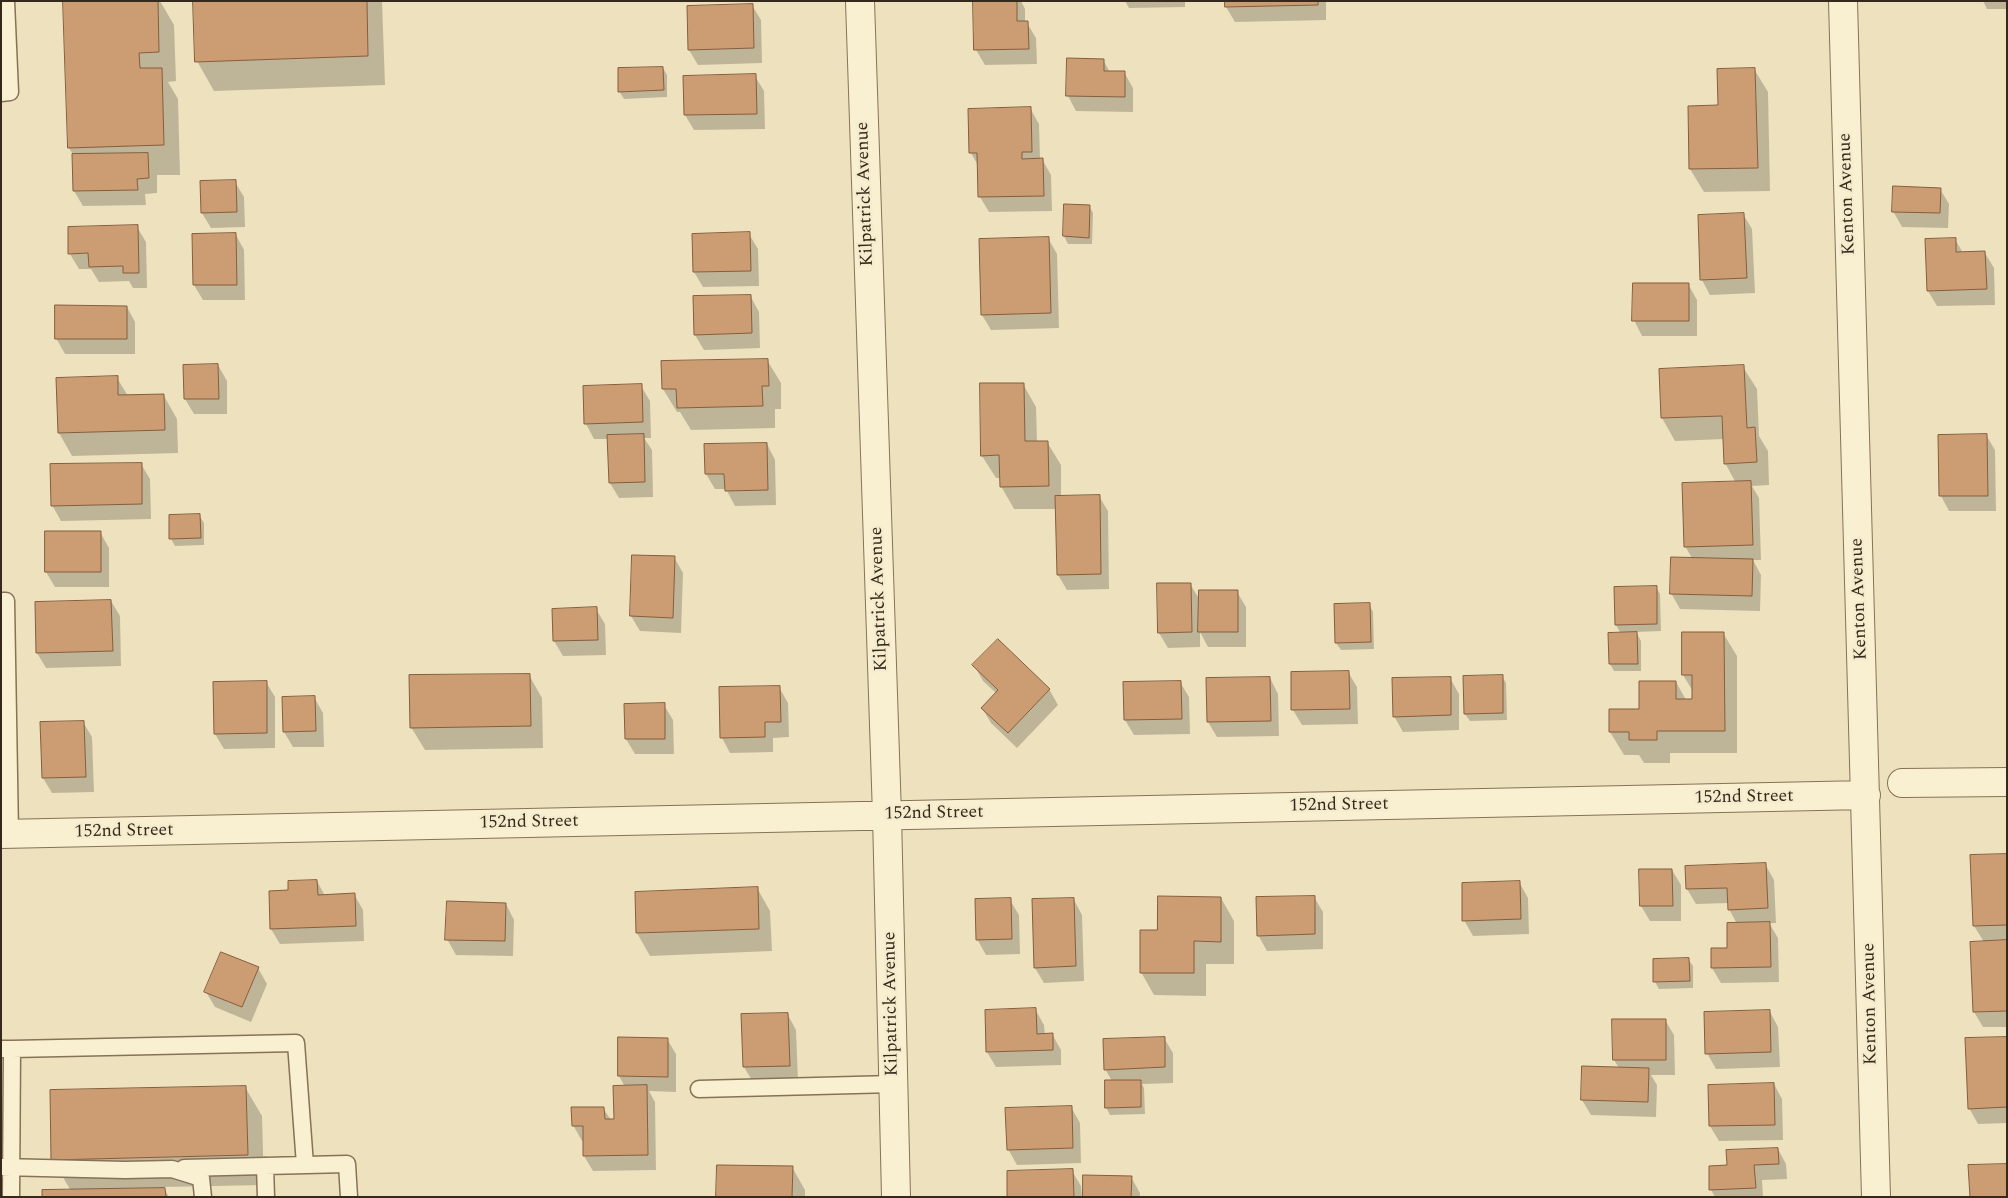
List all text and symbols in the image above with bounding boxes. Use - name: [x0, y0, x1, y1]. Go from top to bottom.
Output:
- street label: Kilpatrick Avenue: [853, 121, 879, 267]
- street label: Kenton Avenue: [1835, 133, 1861, 255]
- street label: Kilpatrick Avenue: [867, 526, 893, 672]
- street label: Kenton Avenue: [1847, 538, 1873, 660]
- street label: 152nd Street: [1694, 786, 1794, 810]
- street label: 152nd Street: [1289, 794, 1389, 818]
- street label: 152nd Street: [884, 802, 984, 826]
- street label: 152nd Street: [479, 811, 579, 835]
- street label: 152nd Street: [74, 820, 174, 844]
- street label: Kilpatrick Avenue: [880, 931, 904, 1077]
- street label: Kenton Avenue: [1859, 943, 1883, 1065]

